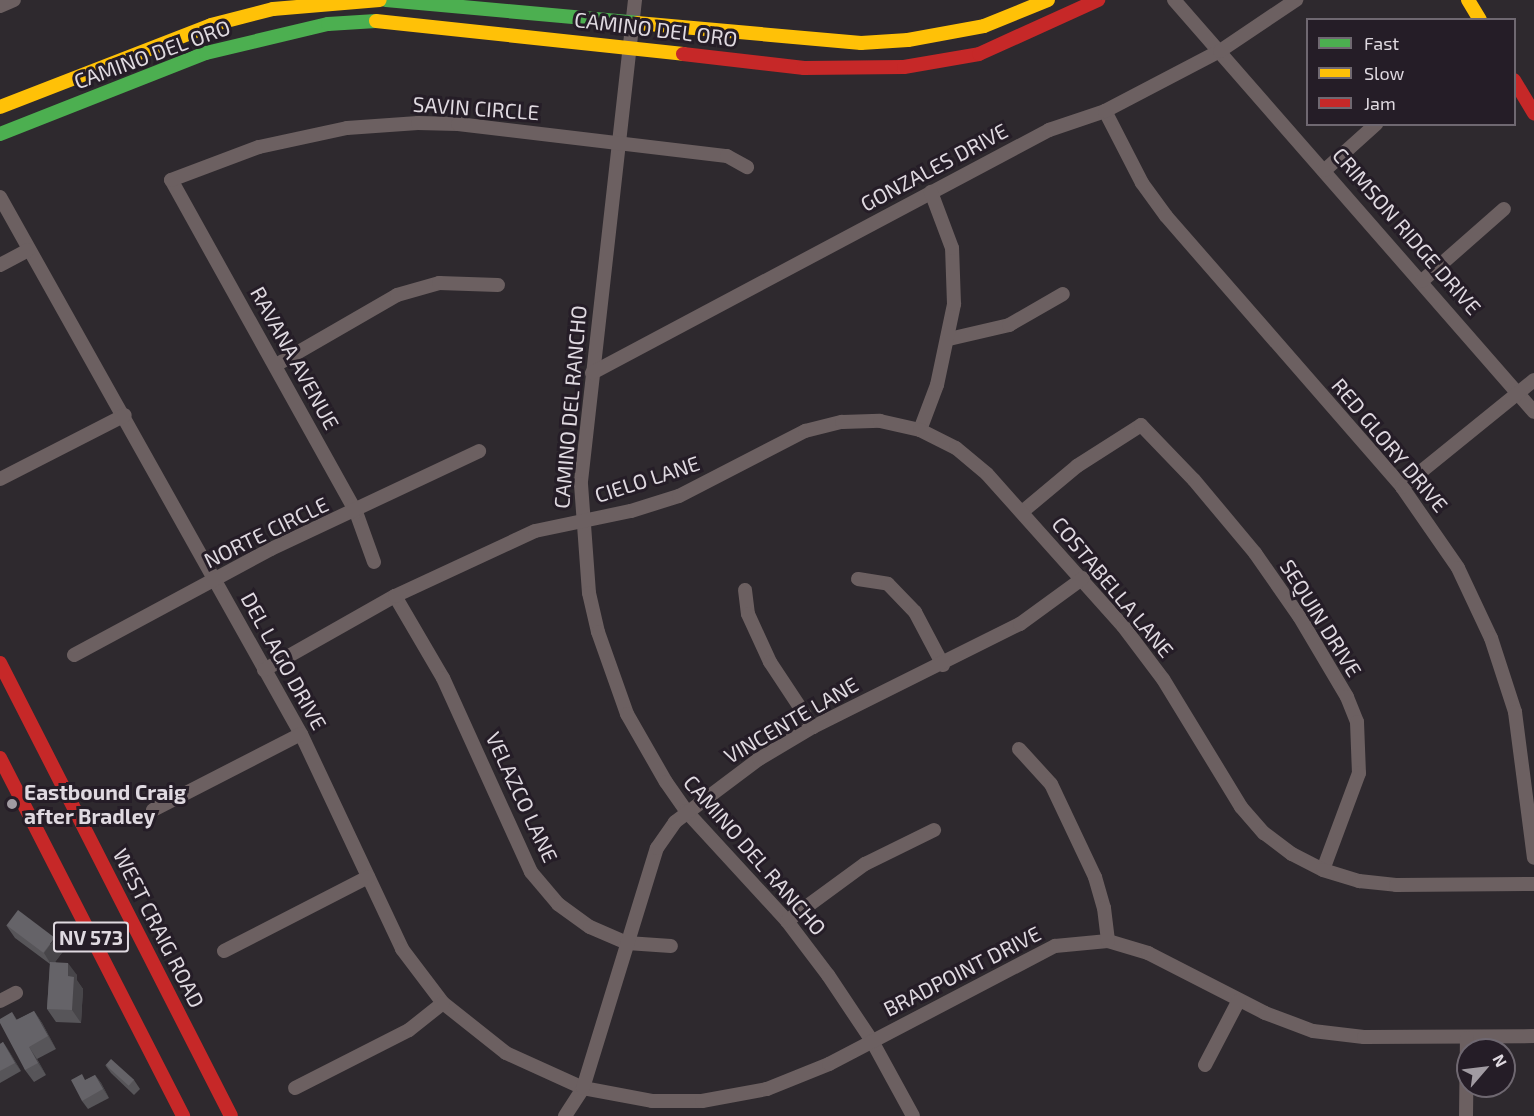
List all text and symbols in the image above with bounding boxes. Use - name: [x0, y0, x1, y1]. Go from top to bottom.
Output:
- street label: CAMINO DEL ORO: [573, 6, 739, 52]
- street label: CAMINO DEL ORO: [70, 14, 234, 94]
- legend: [1306, 18, 1516, 126]
- text: Fast: [1364, 32, 1399, 54]
- text: Slow: [1364, 62, 1404, 84]
- street label: SAVIN CIRCLE: [412, 91, 540, 125]
- text: Jam: [1364, 92, 1396, 114]
- street label: GONZALES DRIVE: [856, 118, 1012, 216]
- street label: CRIMSON RIDGE DRIVE: [1328, 142, 1486, 320]
- street label: RAVANA AVENUE: [245, 282, 345, 434]
- street label: CAMINO DEL RANCHO: [549, 304, 591, 510]
- street label: RED GLORY DRIVE: [1327, 373, 1453, 517]
- street label: CIELO LANE: [591, 450, 703, 508]
- street label: NORTE CIRCLE: [200, 491, 332, 573]
- street label: COSTABELLA LANE: [1047, 511, 1179, 663]
- street label: SEQUIN DRIVE: [1275, 555, 1367, 681]
- street label: DEL LAGO DRIVE: [236, 588, 332, 734]
- street label: VINCENTE LANE: [719, 671, 863, 769]
- street label: VELAZCO LANE: [481, 728, 563, 866]
- street label: CAMINO DEL RANCHO: [678, 770, 832, 940]
- place label: Eastbound Craig after Bradley: [24, 779, 186, 829]
- marker: Eastbound Craig after Bradley: [5, 797, 19, 811]
- street label: WEST CRAIG ROAD: [108, 844, 210, 1012]
- road number: NV 573: [52, 920, 130, 954]
- street label: BRADPOINT DRIVE: [879, 920, 1045, 1022]
- north arrow: [1456, 1038, 1516, 1098]
- text: N: [1489, 1051, 1512, 1070]

